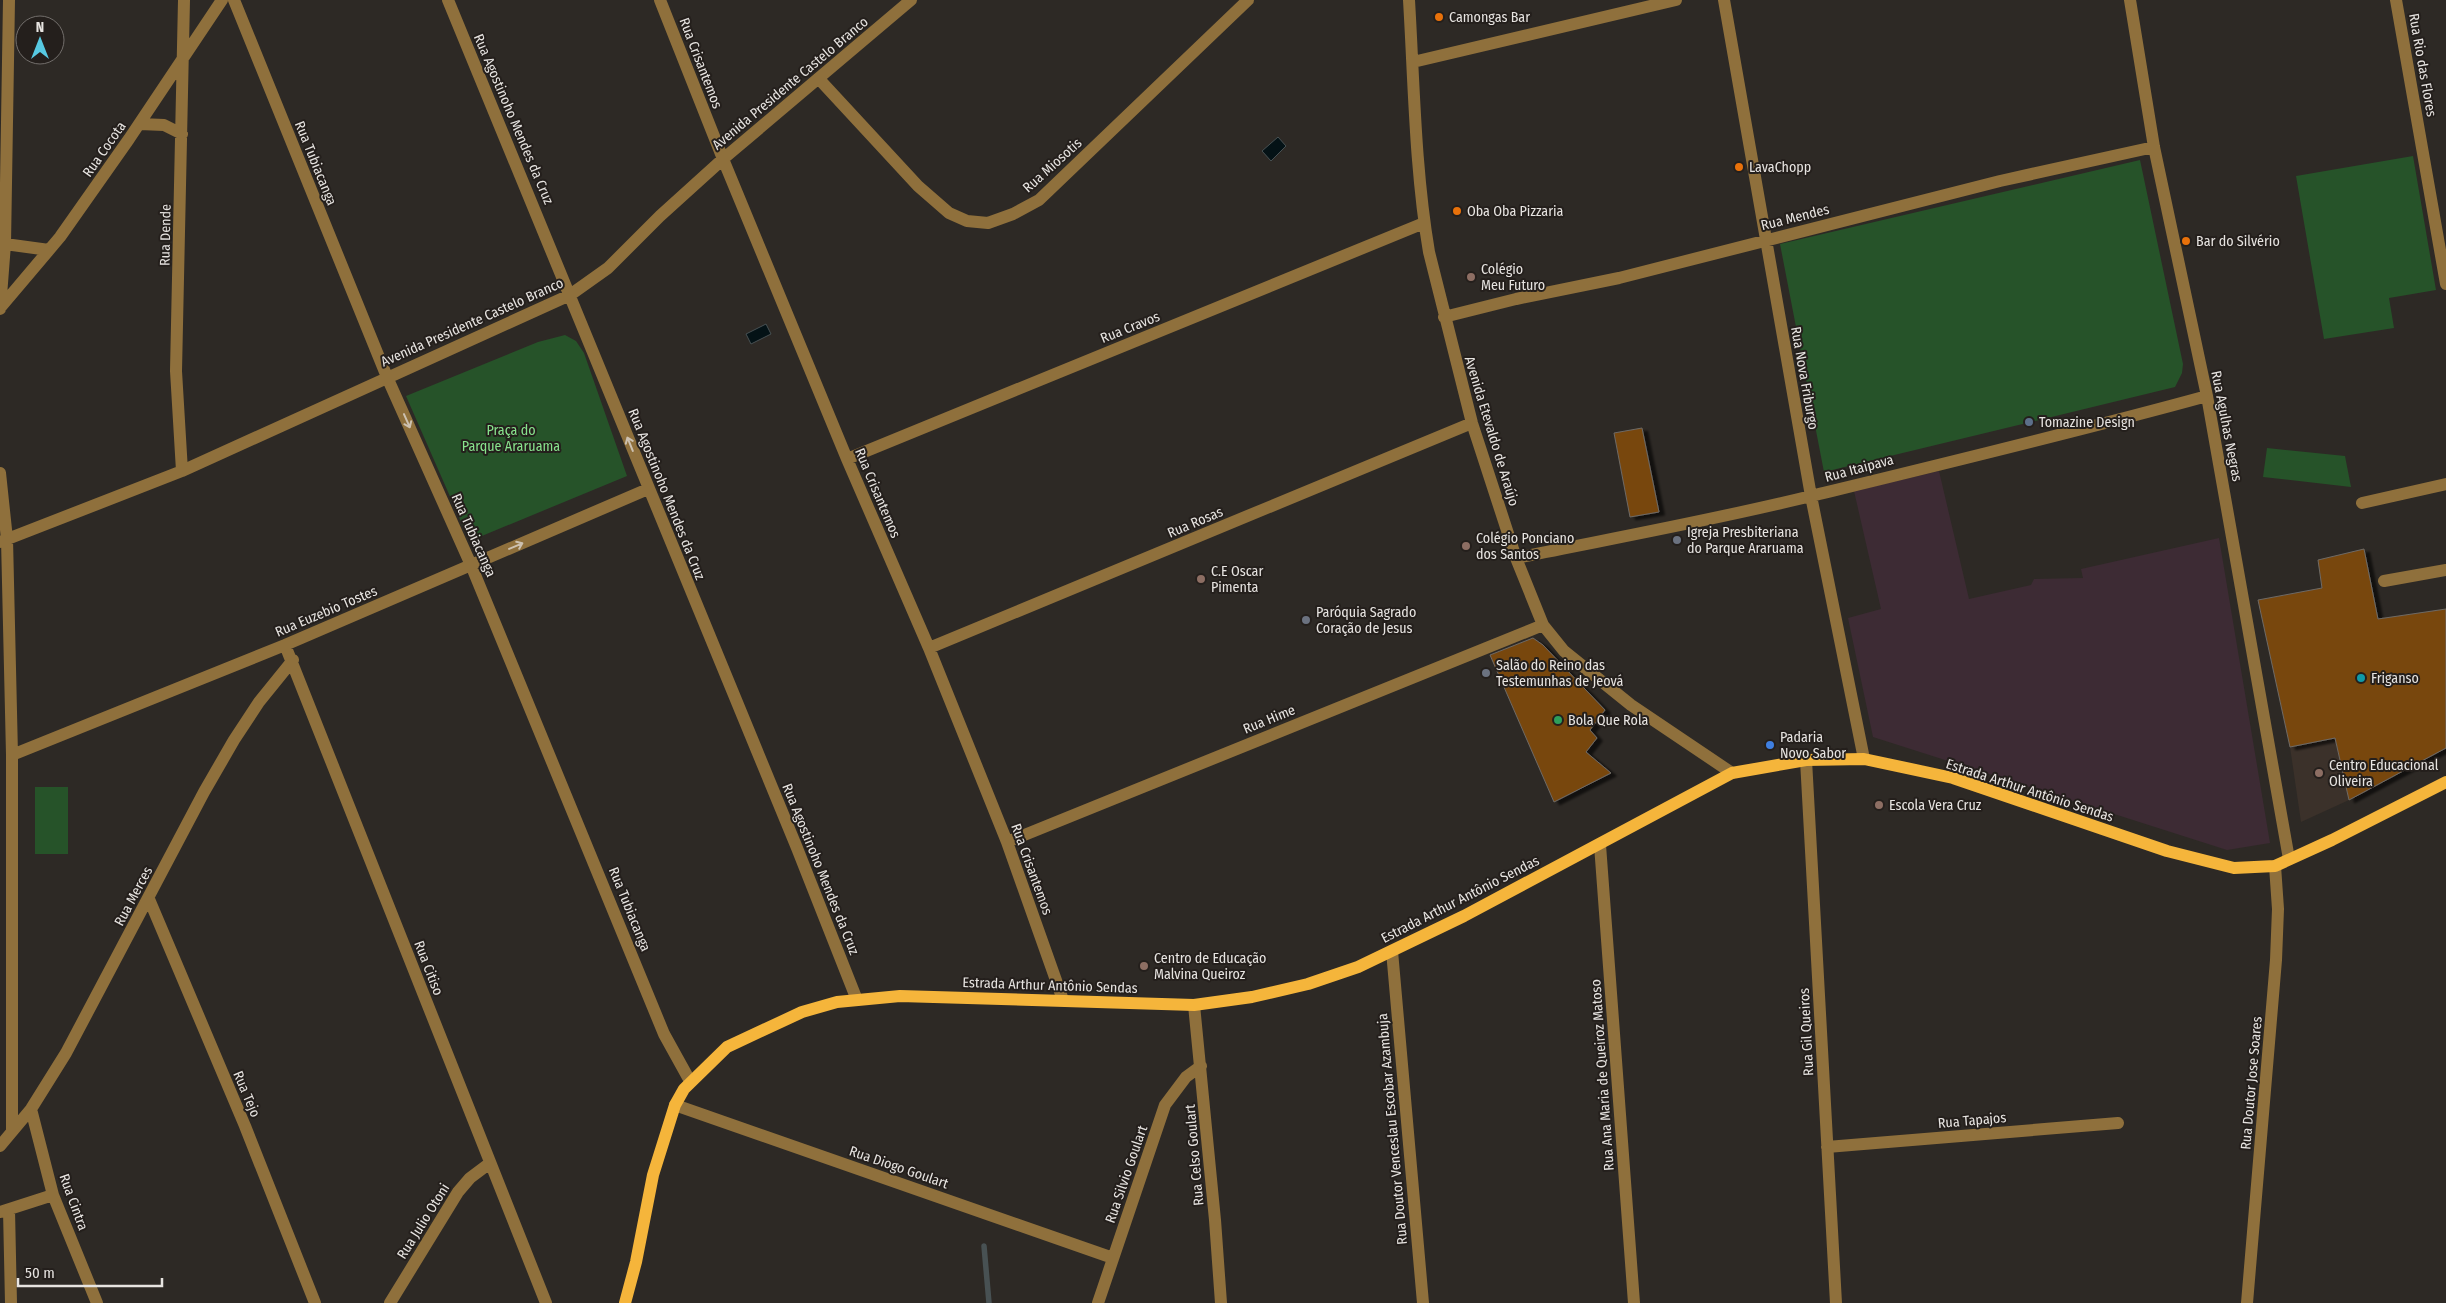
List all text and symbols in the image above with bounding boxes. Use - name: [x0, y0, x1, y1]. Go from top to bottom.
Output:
- place label: Camongas Bar: [1449, 9, 1530, 26]
- marker: Camongas Bar: [1433, 11, 1445, 23]
- street label: Rua Rio das Flores: [2405, 12, 2440, 118]
- street label: Avenida Presidente Castelo Branco: [709, 13, 872, 154]
- north arrow: [15, 15, 65, 65]
- street label: Rua Crisantemos: [675, 15, 726, 111]
- text: N: [36, 19, 44, 36]
- street label: Rua Agostinoho Mendes da Cruz: [470, 32, 557, 207]
- street label: Rua Cocota: [79, 118, 130, 180]
- street label: Rua Tubiacanga: [291, 119, 340, 208]
- street label: Rua Miosotis: [1019, 134, 1085, 196]
- place label: LavaChopp: [1749, 159, 1811, 176]
- marker: LavaChopp: [1733, 161, 1745, 173]
- street label: Rua Mendes: [1759, 201, 1831, 234]
- place label: Oba Oba Pizzaria: [1467, 203, 1564, 220]
- street label: Rua Dende: [156, 204, 175, 266]
- marker: Oba Oba Pizzaria: [1451, 205, 1463, 217]
- place label: Bar do Silvério: [2196, 233, 2280, 250]
- marker: Bar do Silvério: [2180, 235, 2192, 247]
- place label: Colégio Meu Futuro: [1481, 261, 1545, 294]
- marker: Colégio Meu Futuro: [1465, 271, 1477, 283]
- street label: Avenida Presidente Castelo Branco: [378, 274, 566, 371]
- street label: Rua Cravos: [1098, 308, 1162, 347]
- street label: Rua Nova Friburgo: [1787, 325, 1822, 431]
- street label: Avenida Etevaldo de Araújo: [1461, 354, 1522, 508]
- street label: Rua Agulhas Negras: [2207, 369, 2246, 483]
- street label: Rua Agostinoho Mendes da Cruz: [624, 406, 709, 583]
- one-way arrow: [403, 413, 413, 428]
- place label: Tomazine Design: [2039, 414, 2135, 431]
- marker: Tomazine Design: [2023, 416, 2035, 428]
- park label: Praça do Parque Araruama: [462, 422, 560, 455]
- one-way arrow: [625, 437, 634, 452]
- street label: Rua Crisantemos: [851, 446, 904, 541]
- street label: Rua Itaipava: [1823, 451, 1896, 486]
- street label: Rua Tubiacanga: [448, 491, 500, 580]
- street label: Rua Rosas: [1165, 503, 1225, 542]
- place label: Igreja Presbiteriana do Parque Araruama: [1687, 524, 1804, 557]
- place label: Colégio Ponciano dos Santos: [1476, 530, 1574, 563]
- marker: Igreja Presbiteriana do Parque Araruama: [1671, 534, 1683, 546]
- one-way arrow: [508, 540, 523, 550]
- marker: Colégio Ponciano dos Santos: [1460, 540, 1472, 552]
- place label: C.E Oscar Pimenta: [1211, 563, 1263, 596]
- marker: C.E Oscar Pimenta: [1195, 573, 1207, 585]
- street label: Rua Euzebio Tostes: [273, 582, 380, 641]
- place label: Paróquia Sagrado Coração de Jesus: [1316, 604, 1416, 637]
- marker: Paróquia Sagrado Coração de Jesus: [1300, 614, 1312, 626]
- place label: Salão do Reino das Testemunhas de Jeová: [1496, 657, 1624, 690]
- marker: Salão do Reino das Testemunhas de Jeová: [1480, 667, 1492, 679]
- place label: Friganso: [2371, 670, 2419, 687]
- marker: Friganso: [2355, 672, 2367, 684]
- street label: Rua Hime: [1241, 701, 1298, 738]
- place label: Bola Que Rola: [1568, 712, 1649, 729]
- marker: Bola Que Rola: [1552, 714, 1564, 726]
- place label: Padaria Novo Sabor: [1780, 729, 1846, 762]
- marker: Padaria Novo Sabor: [1764, 739, 1776, 751]
- street label: Estrada Arthur Antônio Sendas: [1944, 755, 2116, 826]
- place label: Centro Educacional Oliveira: [2329, 757, 2439, 790]
- marker: Centro Educacional Oliveira: [2313, 767, 2325, 779]
- street label: Rua Agostinoho Mendes da Cruz: [778, 781, 863, 958]
- place label: Escola Vera Cruz: [1889, 797, 1982, 814]
- marker: Escola Vera Cruz: [1873, 799, 1885, 811]
- street label: Rua Crisantemos: [1007, 821, 1056, 917]
- street label: Estrada Arthur Antônio Sendas: [1378, 852, 1542, 947]
- street label: Rua Merces: [111, 863, 156, 929]
- street label: Rua Tubiacanga: [605, 865, 654, 954]
- street label: Rua Citiso: [410, 938, 447, 998]
- place label: Centro de Educação Malvina Queiroz: [1154, 950, 1266, 983]
- marker: Centro de Educação Malvina Queiroz: [1138, 960, 1150, 972]
- street label: Estrada Arthur Antônio Sendas: [962, 974, 1138, 997]
- street label: Rua Ana Maria de Queiroz Matoso: [1587, 979, 1618, 1171]
- street label: Rua Gil Queiros: [1796, 988, 1817, 1076]
- street label: Rua Doutor Venceslau Escobar Azambuja: [1374, 1012, 1411, 1245]
- street label: Rua Doutor Jose Soares: [2237, 1016, 2266, 1150]
- street label: Rua Tejo: [229, 1068, 264, 1120]
- street label: Rua Celso Goulart: [1182, 1103, 1207, 1206]
- street label: Rua Tapajos: [1937, 1109, 2007, 1132]
- street label: Rua Silvio Goulart: [1102, 1123, 1151, 1225]
- street label: Rua Diogo Goulart: [847, 1143, 951, 1193]
- street label: Rua Cintra: [55, 1172, 92, 1233]
- street label: Rua Julio Otoni: [394, 1180, 453, 1262]
- scale bar: [18, 1256, 161, 1288]
- text: 50 m: [25, 1264, 55, 1282]

